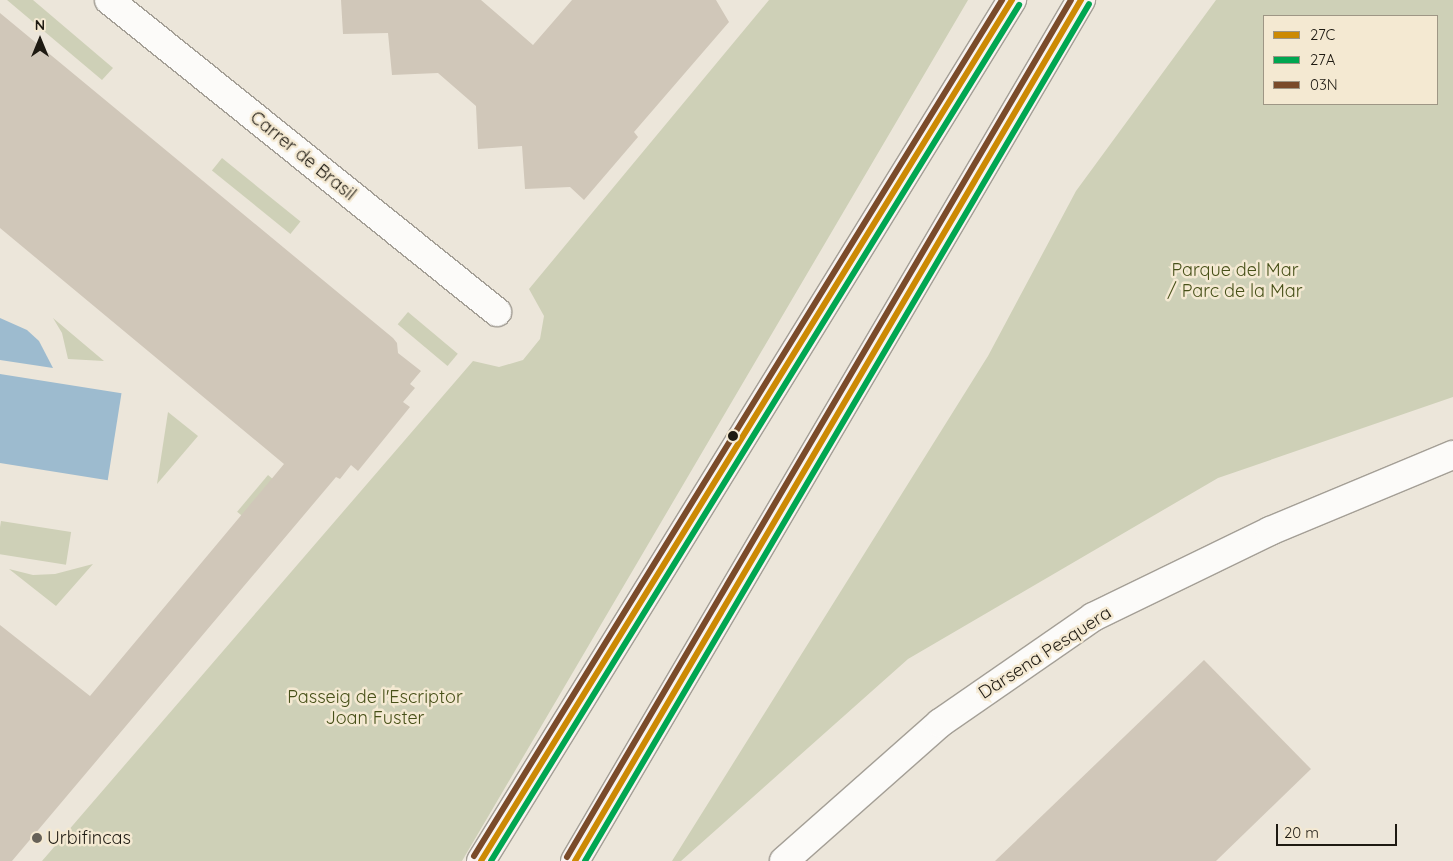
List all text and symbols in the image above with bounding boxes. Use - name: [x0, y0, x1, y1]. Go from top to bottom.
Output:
- north arrow: [15, 15, 65, 65]
- legend: [1263, 15, 1438, 105]
- text: N: [35, 16, 45, 34]
- text: 27C: [1310, 25, 1335, 44]
- text: 27A: [1310, 50, 1335, 69]
- text: 03N: [1310, 75, 1338, 94]
- street label: Carrer de Brasil: [246, 107, 360, 205]
- park label: Parque del Mar / Parc de la Mar: [1167, 260, 1303, 302]
- unlabelled marker: [728, 431, 738, 441]
- street label: Dàrsena Pesquera: [975, 602, 1115, 704]
- park label: Passeig de l'Escriptor Joan Fuster: [287, 687, 463, 730]
- scale bar: [1278, 814, 1399, 846]
- text: 20 m: [1284, 823, 1319, 842]
- place label: Urbifincas: [47, 827, 131, 849]
- marker: Urbifincas: [31, 832, 43, 844]

